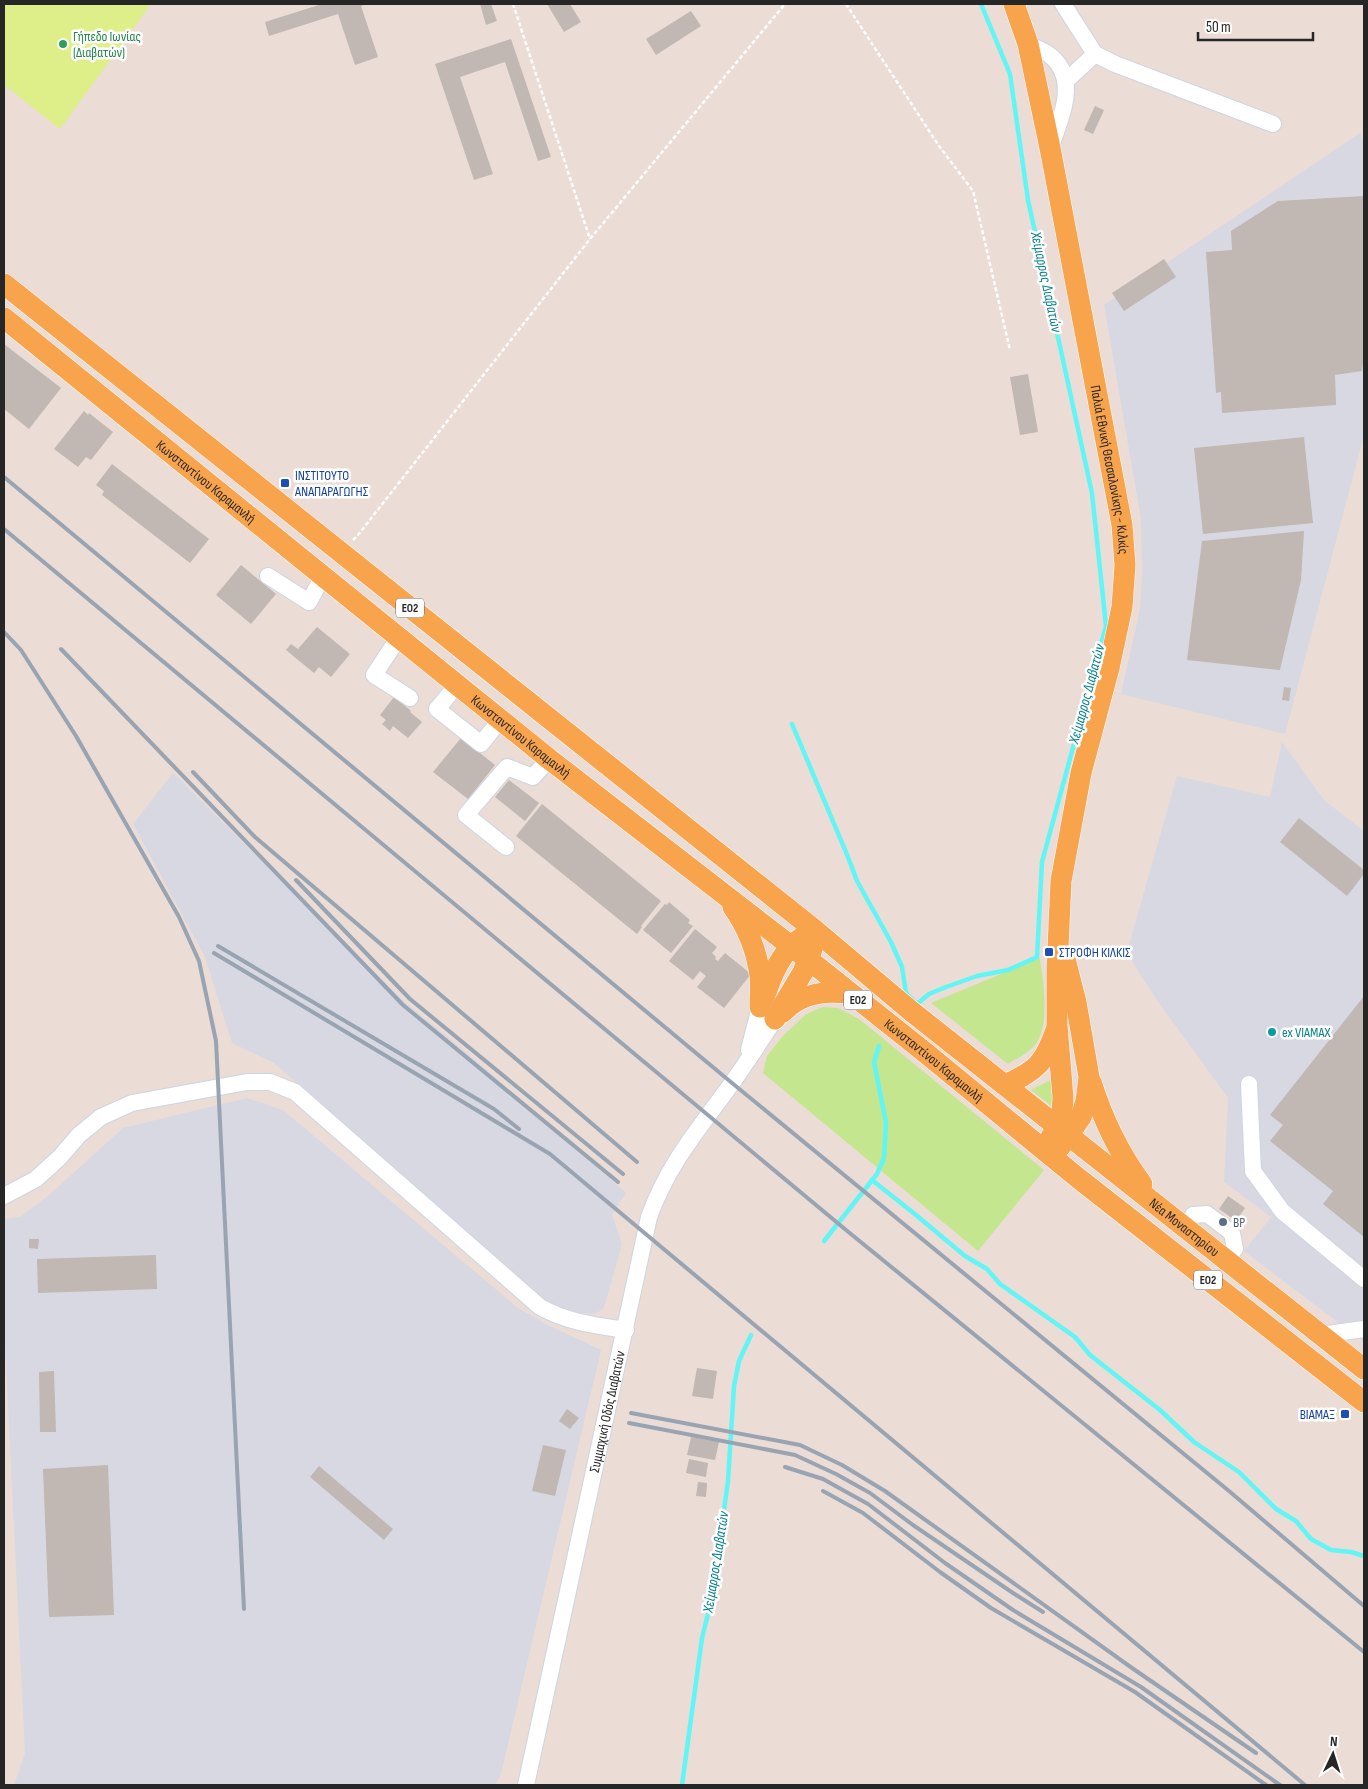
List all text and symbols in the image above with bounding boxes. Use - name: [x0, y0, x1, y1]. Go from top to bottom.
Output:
- scale bar: [1198, 10, 1313, 42]
- text: 50 m: [1206, 18, 1231, 37]
- place label: Γήπεδο Ιωνίας (Διαβατών): [73, 28, 141, 61]
- marker: Γήπεδο Ιωνίας (Διαβατών): [57, 38, 69, 50]
- water label: Χείμαρρος Διαβατών: [1026, 229, 1066, 335]
- street label: Παλιά Εθνική Θεσσαλονίκης - Κιλκίς: [1087, 384, 1133, 555]
- street label: Κωνσταντίνου Καραμανλή: [153, 436, 259, 527]
- place label: ΙΝΣΤΙΤΟΥΤΟ ΑΝΑΠΑΡΑΓΩΓΗΣ: [294, 467, 369, 500]
- marker: ΙΝΣΤΙΤΟΥΤΟ ΑΝΑΠΑΡΑΓΩΓΗΣ: [279, 477, 291, 489]
- road number: ΕΟ2: [396, 598, 424, 618]
- water label: Χείμαρρος Διαβατών: [1064, 641, 1110, 747]
- street label: Κωνσταντίνου Καραμανλή: [468, 691, 574, 781]
- place label: ΣΤΡΟΦΗ ΚΙΛΚΙΣ: [1059, 944, 1131, 961]
- marker: ΣΤΡΟΦΗ ΚΙΛΚΙΣ: [1043, 946, 1055, 958]
- road number: ΕΟ2: [844, 990, 872, 1010]
- street label: Κωνσταντίνου Καραμανλή: [881, 1015, 987, 1106]
- place label: ex VIAMAX: [1282, 1024, 1331, 1041]
- marker: ex VIAMAX: [1266, 1026, 1278, 1038]
- street label: Νέα Μοναστηρίου: [1146, 1194, 1223, 1260]
- place label: BP: [1233, 1214, 1245, 1231]
- marker: BP: [1217, 1216, 1229, 1228]
- road number: ΕΟ2: [1194, 1270, 1222, 1290]
- street label: Συμμαχική Οδός Διαβατών: [585, 1349, 628, 1474]
- place label: ΒΙΑΜΑΞ: [1300, 1406, 1335, 1423]
- marker: ΒΙΑΜΑΞ: [1339, 1408, 1351, 1420]
- water label: Χείμαρρος Διαβατών: [698, 1509, 734, 1615]
- north arrow: [1308, 1729, 1358, 1779]
- text: N: [1330, 1733, 1338, 1750]

